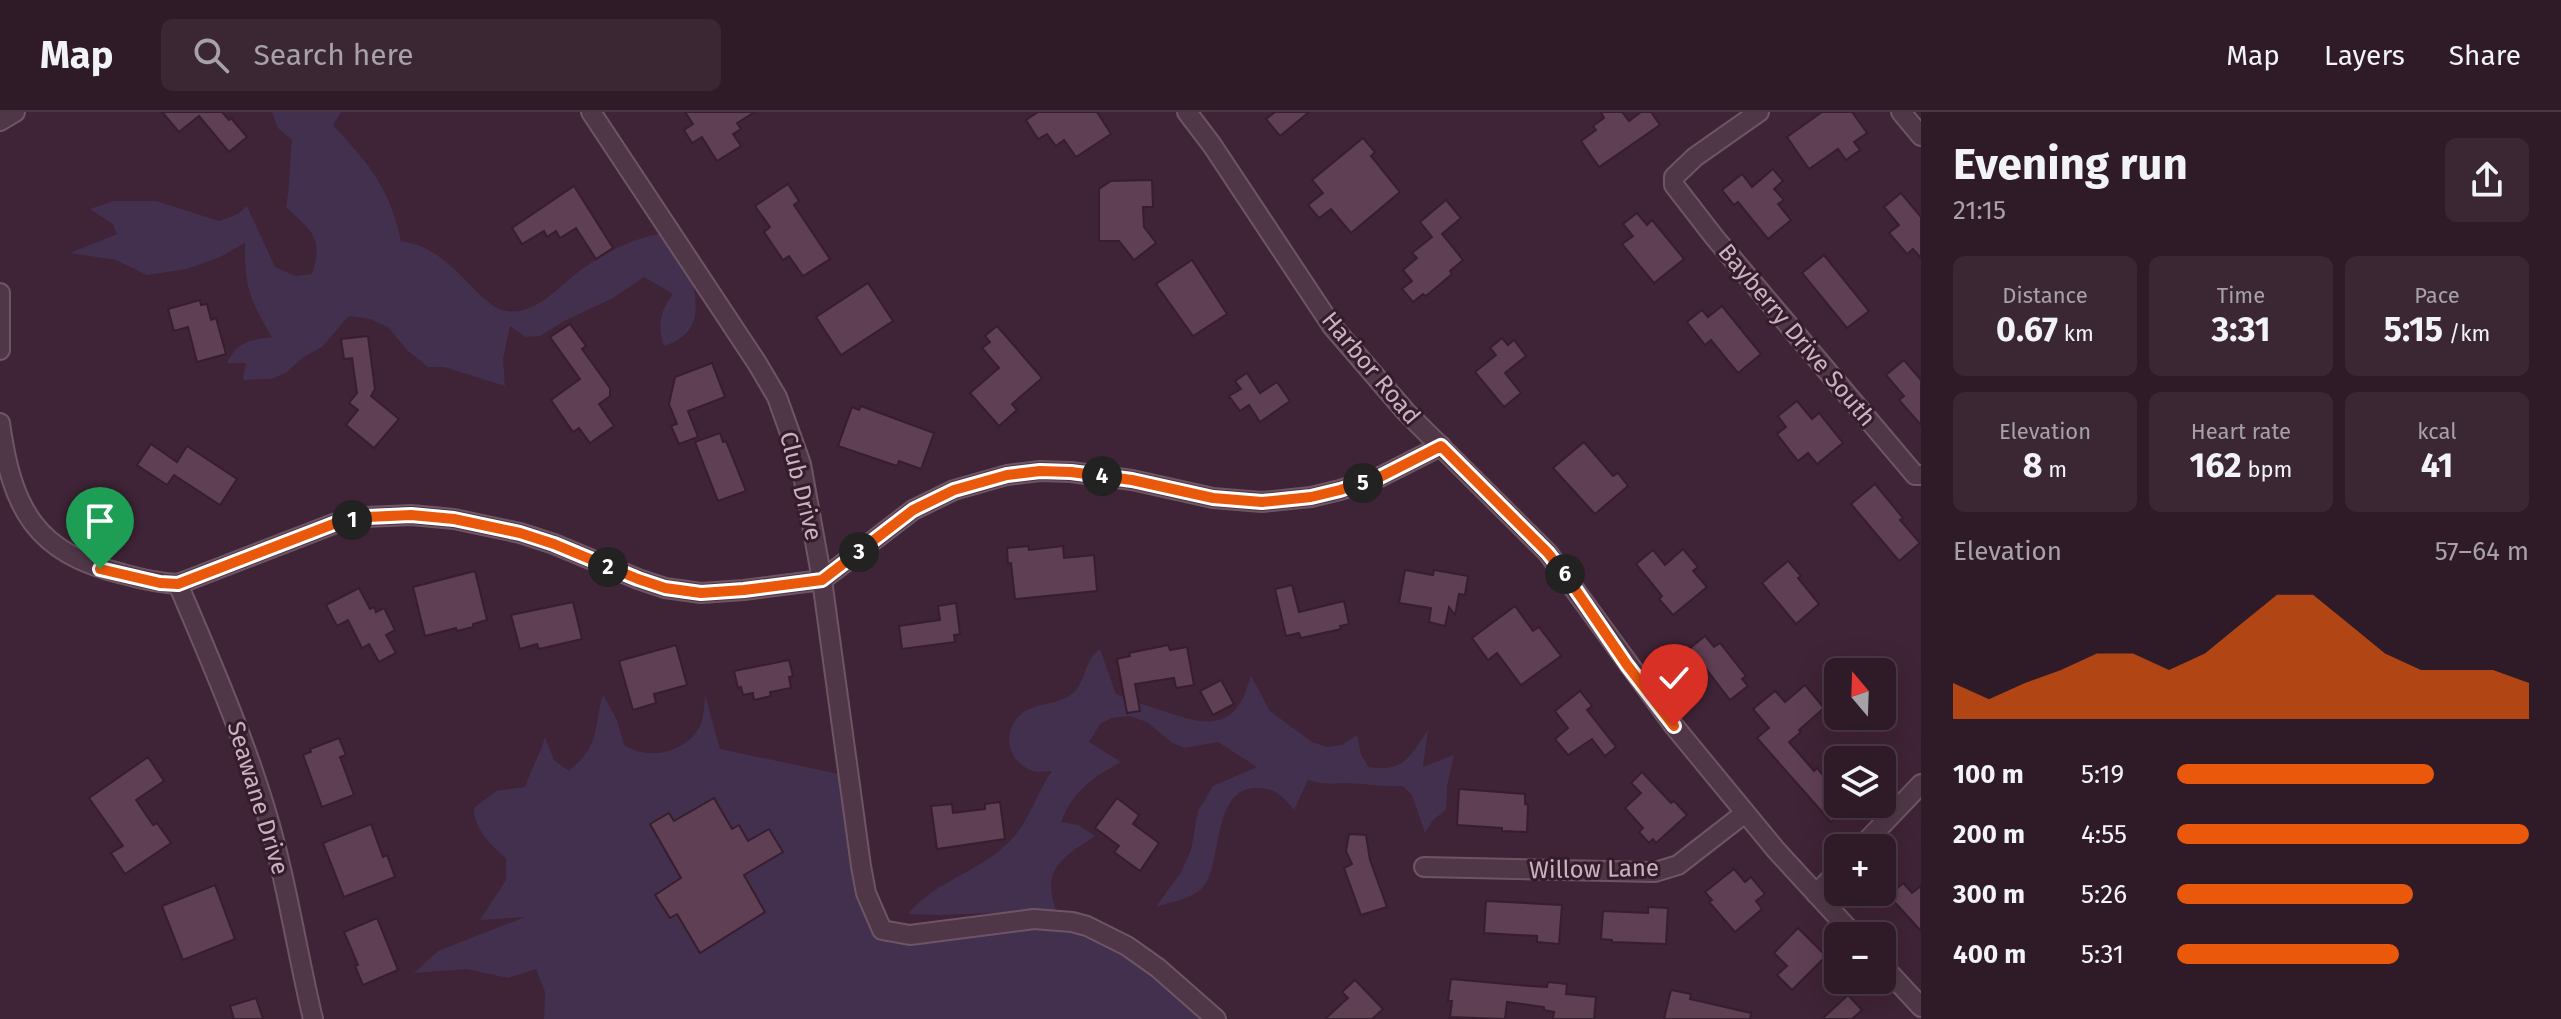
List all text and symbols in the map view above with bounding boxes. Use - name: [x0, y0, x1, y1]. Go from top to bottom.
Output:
- search box: [161, 19, 721, 91]
- text: Map: [40, 32, 113, 78]
- icon: search: [189, 33, 233, 77]
- text: Search here: [253, 37, 414, 73]
- text: Map: [2226, 39, 2280, 72]
- text: Layers: [2324, 39, 2405, 72]
- text: Share: [2449, 39, 2521, 72]
- text: Evening run: [1953, 138, 2188, 191]
- button: share: [2445, 138, 2529, 222]
- text: 21:15: [1953, 195, 2006, 226]
- street label: Bayberry Drive South: [1712, 238, 1882, 432]
- text: Distance: [2002, 282, 2088, 309]
- text: Time: [2217, 282, 2265, 309]
- text: Pace: [2414, 282, 2460, 309]
- street label: Harbor Road: [1316, 306, 1426, 430]
- text: 0.67: [1996, 309, 2058, 350]
- text: 3:31: [2211, 309, 2271, 350]
- text: 5:15: [2384, 309, 2443, 350]
- text: km: [2058, 320, 2094, 347]
- text: /km: [2443, 320, 2490, 347]
- text: Elevation: [1999, 418, 2091, 445]
- text: Heart rate: [2191, 418, 2291, 445]
- text: kcal: [2417, 418, 2457, 445]
- street label: Club Drive: [774, 429, 828, 543]
- text: 8: [2023, 445, 2043, 486]
- text: 162: [2190, 445, 2242, 486]
- text: 41: [2421, 445, 2453, 486]
- pin: 4: [1082, 456, 1122, 496]
- text: m: [2043, 456, 2067, 483]
- text: bpm: [2242, 456, 2292, 483]
- text: 4: [1096, 462, 1108, 489]
- pin: 5: [1343, 463, 1383, 503]
- text: 5: [1357, 469, 1369, 496]
- pin: [66, 487, 134, 569]
- icon: arrive: [78, 499, 122, 543]
- pin: 1: [332, 500, 372, 540]
- text: 1: [347, 506, 357, 533]
- pin: 3: [839, 532, 879, 572]
- text: Elevation: [1953, 536, 2062, 567]
- text: 57–64 m: [2435, 536, 2529, 567]
- text: 3: [853, 538, 865, 565]
- pin: 2: [588, 547, 628, 587]
- text: 2: [602, 553, 614, 580]
- pin: 6: [1545, 554, 1585, 594]
- text: 6: [1559, 560, 1571, 587]
- pin: [1640, 644, 1708, 726]
- icon: check: [1652, 656, 1696, 700]
- north arrow: [1824, 658, 1896, 730]
- map controls: [1824, 658, 1896, 994]
- street label: Seawane Drive: [221, 718, 295, 878]
- button: layers: [1824, 746, 1896, 818]
- text: 100 m: [1953, 759, 2024, 790]
- text: 5:19: [2081, 759, 2124, 790]
- text: 200 m: [1953, 819, 2025, 850]
- text: 4:55: [2081, 819, 2127, 850]
- button: +: [1824, 834, 1896, 906]
- street label: Willow Lane: [1529, 854, 1659, 884]
- text: 300 m: [1953, 879, 2025, 910]
- text: 5:26: [2081, 879, 2127, 910]
- button: −: [1824, 922, 1896, 994]
- text: 400 m: [1953, 939, 2026, 970]
- text: 5:31: [2081, 939, 2124, 970]

